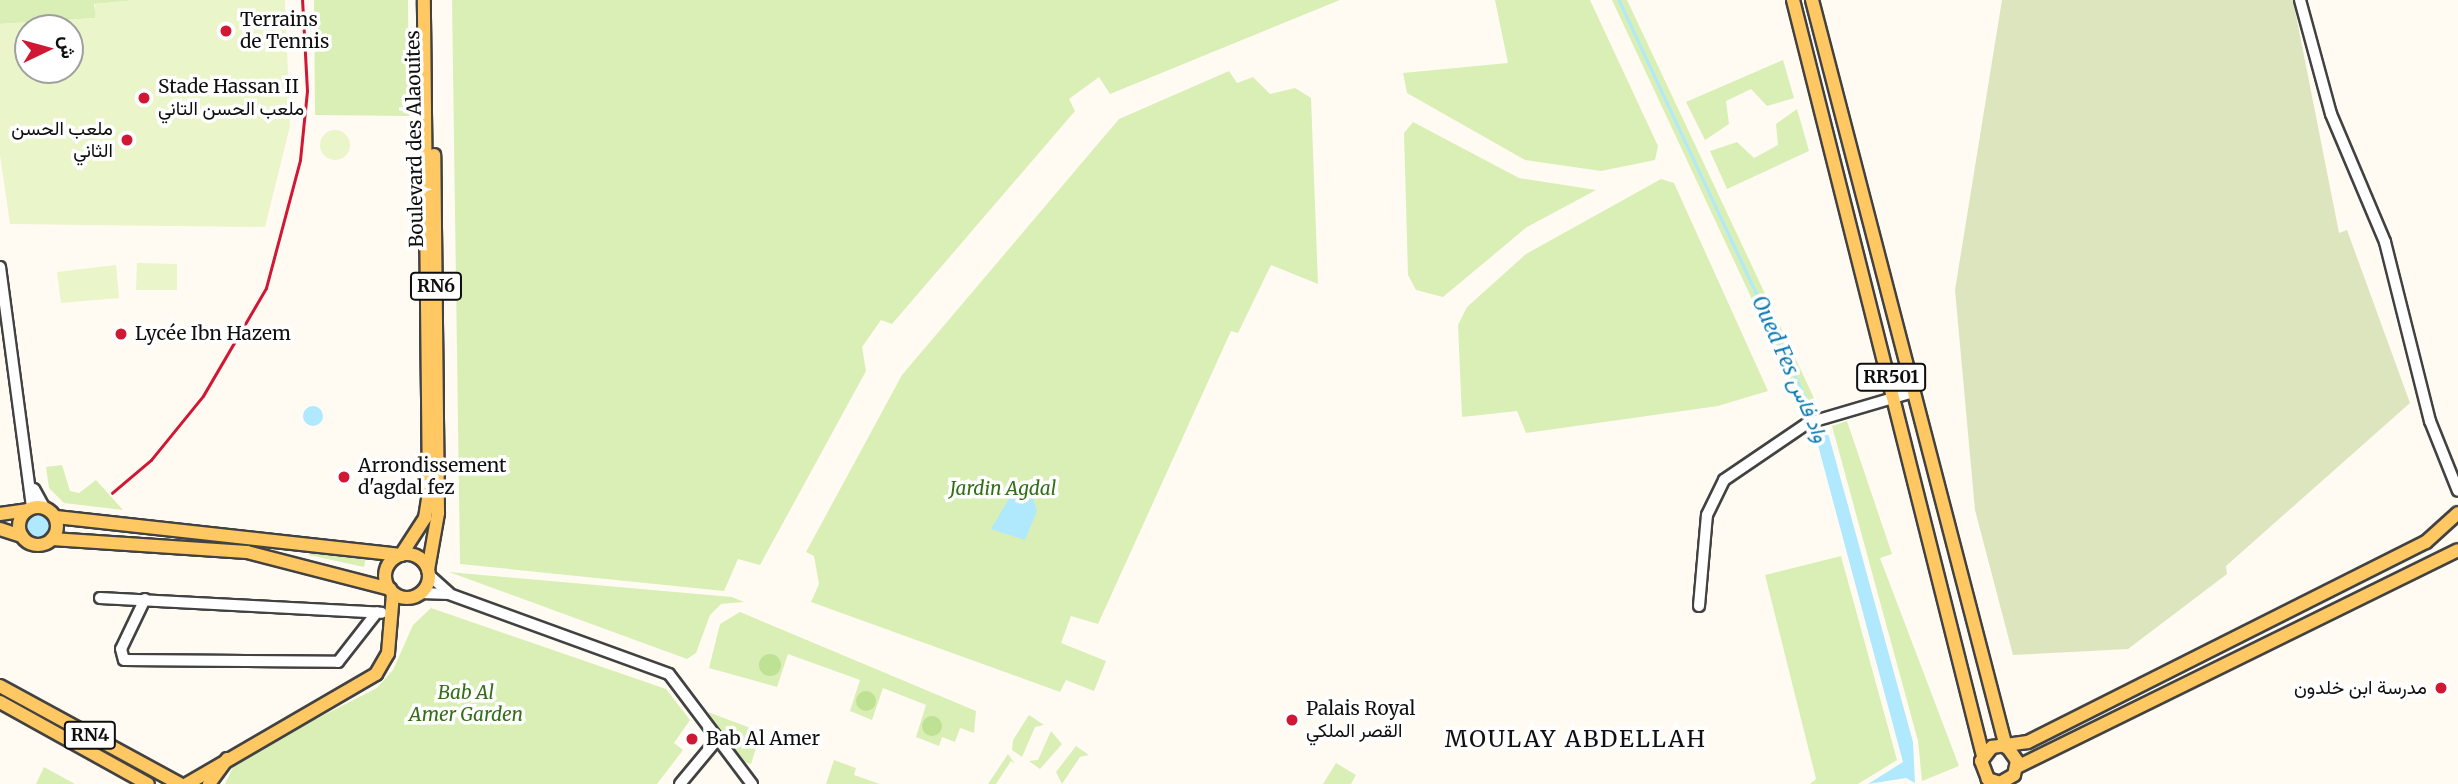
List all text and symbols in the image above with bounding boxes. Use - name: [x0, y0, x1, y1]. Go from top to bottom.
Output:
- place label: Terrains de Tennis: [240, 9, 329, 53]
- north arrow: [14, 14, 84, 84]
- marker: Terrains de Tennis: [218, 23, 234, 39]
- street label: Boulevard des Alaouites: [402, 30, 428, 248]
- text: ش: [55, 35, 81, 60]
- place label: Stade Hassan II ملعب الحسن التاني: [158, 76, 304, 120]
- marker: Stade Hassan II ملعب الحسن التاني: [136, 90, 152, 106]
- place label: ملعب الحسن الثاني: [11, 118, 113, 162]
- marker: ملعب الحسن الثاني: [119, 132, 135, 148]
- road number: RN6: [410, 272, 462, 300]
- water label: Oued Fes واد فاس: [1746, 292, 1834, 446]
- place label: Lycée Ibn Hazem: [135, 323, 291, 345]
- marker: Lycée Ibn Hazem: [113, 326, 129, 342]
- road number: RR501: [1856, 362, 1926, 391]
- place label: Arrondissement d'agdal fez: [358, 455, 506, 499]
- marker: Arrondissement d'agdal fez: [336, 469, 352, 485]
- park label: Jardin Agdal: [950, 478, 1056, 500]
- place label: مدرسة ابن خلدون: [2294, 677, 2427, 699]
- marker: مدرسة ابن خلدون: [2433, 680, 2449, 696]
- park label: Bab Al Amer Garden: [409, 682, 523, 726]
- place label: Palais Royal القصر الملكي: [1306, 698, 1415, 742]
- marker: Palais Royal القصر الملكي: [1284, 712, 1300, 728]
- road number: RN4: [64, 720, 116, 750]
- district label: MOULAY ABDELLAH: [1447, 725, 1705, 753]
- place label: Bab Al Amer: [706, 728, 820, 750]
- marker: Bab Al Amer: [684, 731, 700, 747]

